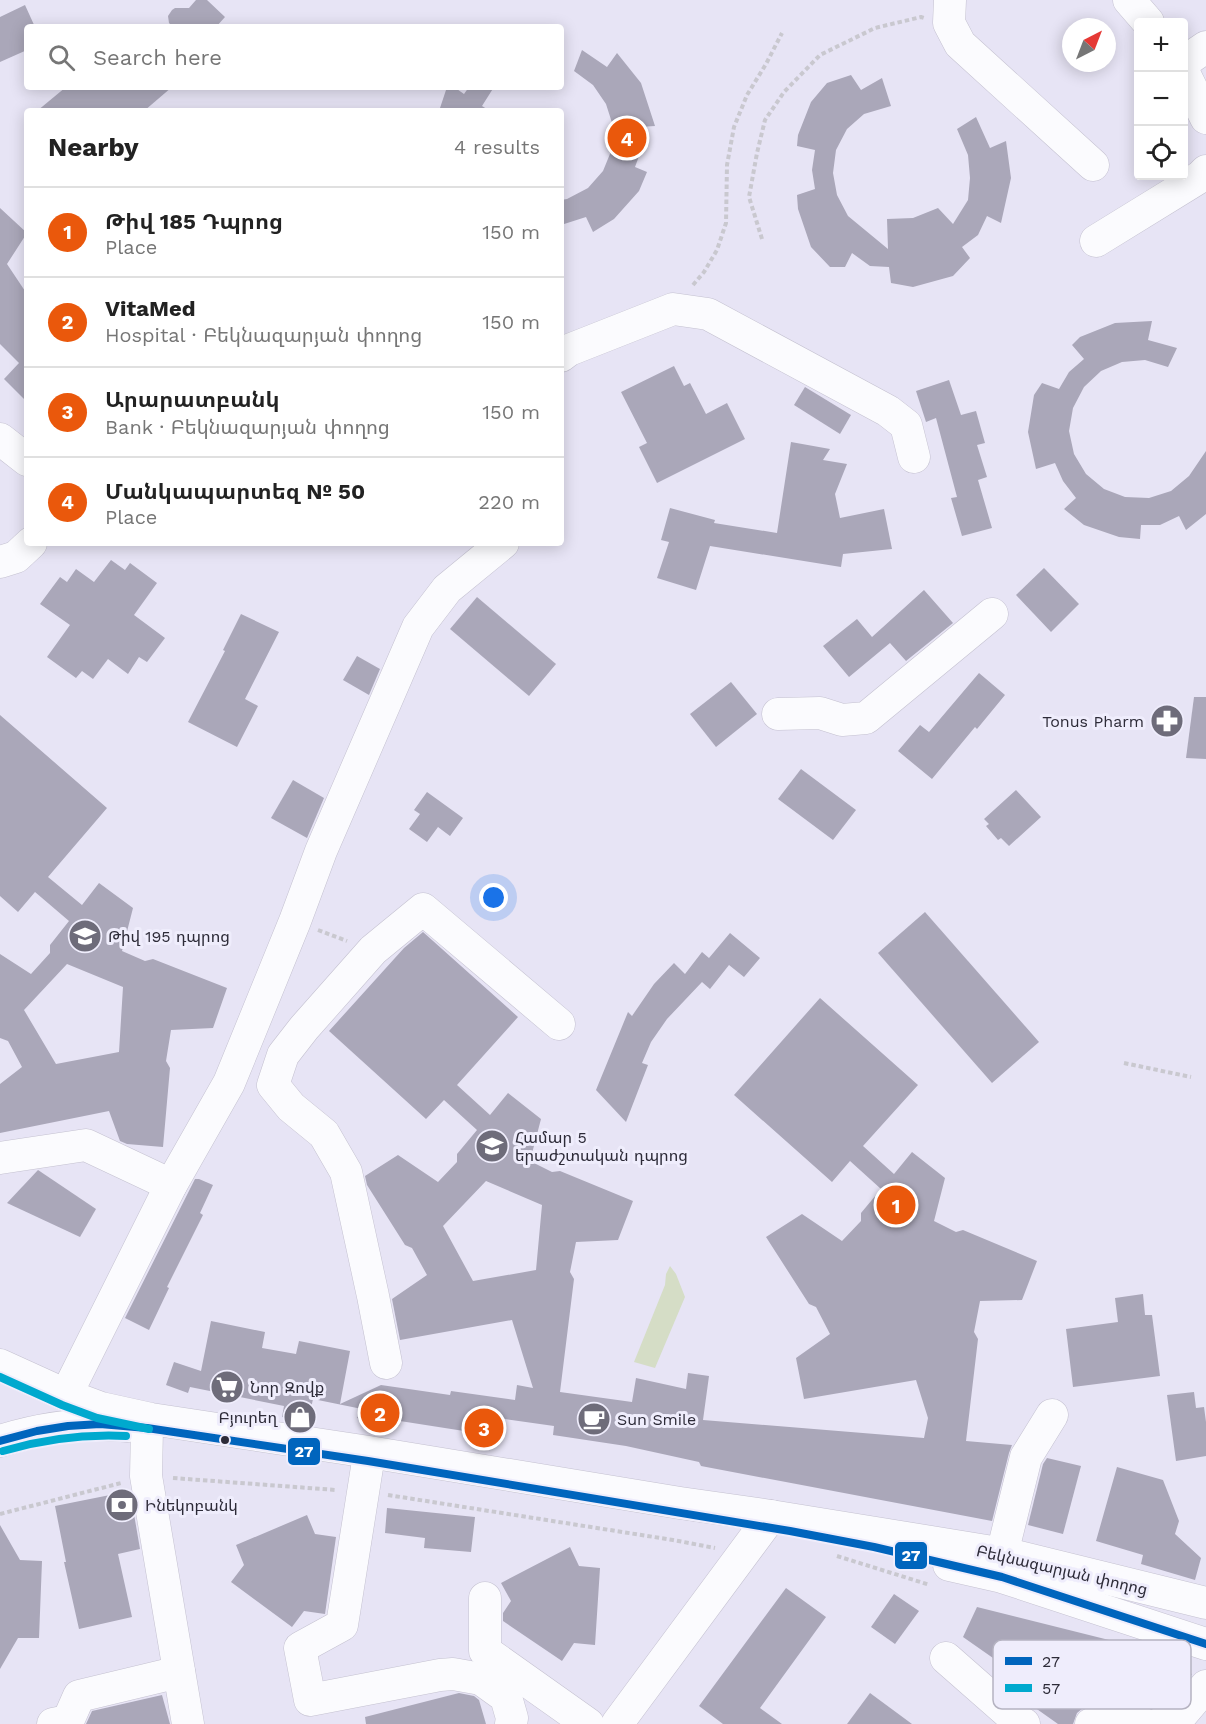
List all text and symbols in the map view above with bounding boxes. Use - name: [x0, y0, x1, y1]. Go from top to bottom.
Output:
- north arrow: [1062, 18, 1116, 72]
- map controls: [1134, 18, 1188, 180]
- button: +: [1134, 18, 1188, 72]
- search box: [24, 24, 564, 90]
- icon: search: [45, 41, 78, 74]
- text: Search here: [93, 45, 222, 70]
- button: −: [1134, 72, 1188, 126]
- pin: 4: [608, 116, 646, 160]
- button: locate: [1134, 126, 1188, 180]
- text: Nearby: [48, 132, 139, 162]
- text: 4 results: [454, 135, 540, 159]
- text: Թիվ 185 Դպրոց: [105, 209, 283, 234]
- text: 1: [63, 220, 72, 244]
- text: 150 m: [482, 220, 540, 244]
- text: Place: [105, 235, 157, 259]
- text: VitaMed: [105, 296, 195, 321]
- text: 2: [62, 310, 73, 334]
- text: 150 m: [482, 310, 540, 334]
- text: Hospital · Բեկնազարյան փողոց: [105, 323, 422, 347]
- text: Արարատբանկ: [105, 387, 280, 412]
- text: 3: [62, 400, 73, 424]
- text: 150 m: [482, 400, 540, 424]
- text: Bank · Բեկնազարյան փողոց: [105, 415, 390, 439]
- text: Մանկապարտեզ № 50: [105, 479, 365, 504]
- text: 4: [61, 490, 74, 514]
- text: 220 m: [478, 490, 540, 514]
- text: Place: [105, 505, 157, 529]
- pharmacy icon: Tonus Pharm: [1149, 703, 1185, 739]
- place label: Tonus Pharm: [1042, 712, 1144, 731]
- your location: [479, 883, 508, 912]
- school or university icon: Թիվ 195 դպրոց: [67, 918, 103, 954]
- place label: Թիվ 195 դպրոց: [108, 927, 230, 946]
- school or university icon: Համար 5 երաժշտական դպրոց: [474, 1128, 510, 1164]
- place label: Համար 5 երաժշտական դպրոց: [515, 1128, 688, 1165]
- pin: 1: [876, 1182, 916, 1228]
- supermarket icon: Նոր Զովք: [209, 1369, 245, 1405]
- place label: Նոր Զովք: [250, 1378, 324, 1397]
- pin: 2: [360, 1390, 400, 1436]
- shop icon: Բյուրեղ: [282, 1399, 318, 1435]
- cafe icon: Sun Smile: [576, 1401, 612, 1437]
- pin: 3: [464, 1406, 504, 1450]
- place label: Բյուրեղ: [218, 1408, 278, 1427]
- place label: Sun Smile: [617, 1410, 696, 1429]
- unlabelled marker: [219, 1434, 231, 1446]
- line badge: 27: [287, 1437, 321, 1466]
- text: 27: [295, 1442, 314, 1461]
- bank icon: Ինեկոբանկ: [104, 1487, 140, 1523]
- place label: Ինեկոբանկ: [145, 1496, 238, 1515]
- line badge: 27: [894, 1541, 928, 1570]
- street label: Բեկնազարյան փողոց: [975, 1541, 1149, 1599]
- text: 27: [902, 1546, 921, 1565]
- legend: [993, 1640, 1191, 1709]
- text: 27: [1042, 1652, 1060, 1671]
- text: 57: [1042, 1679, 1060, 1698]

